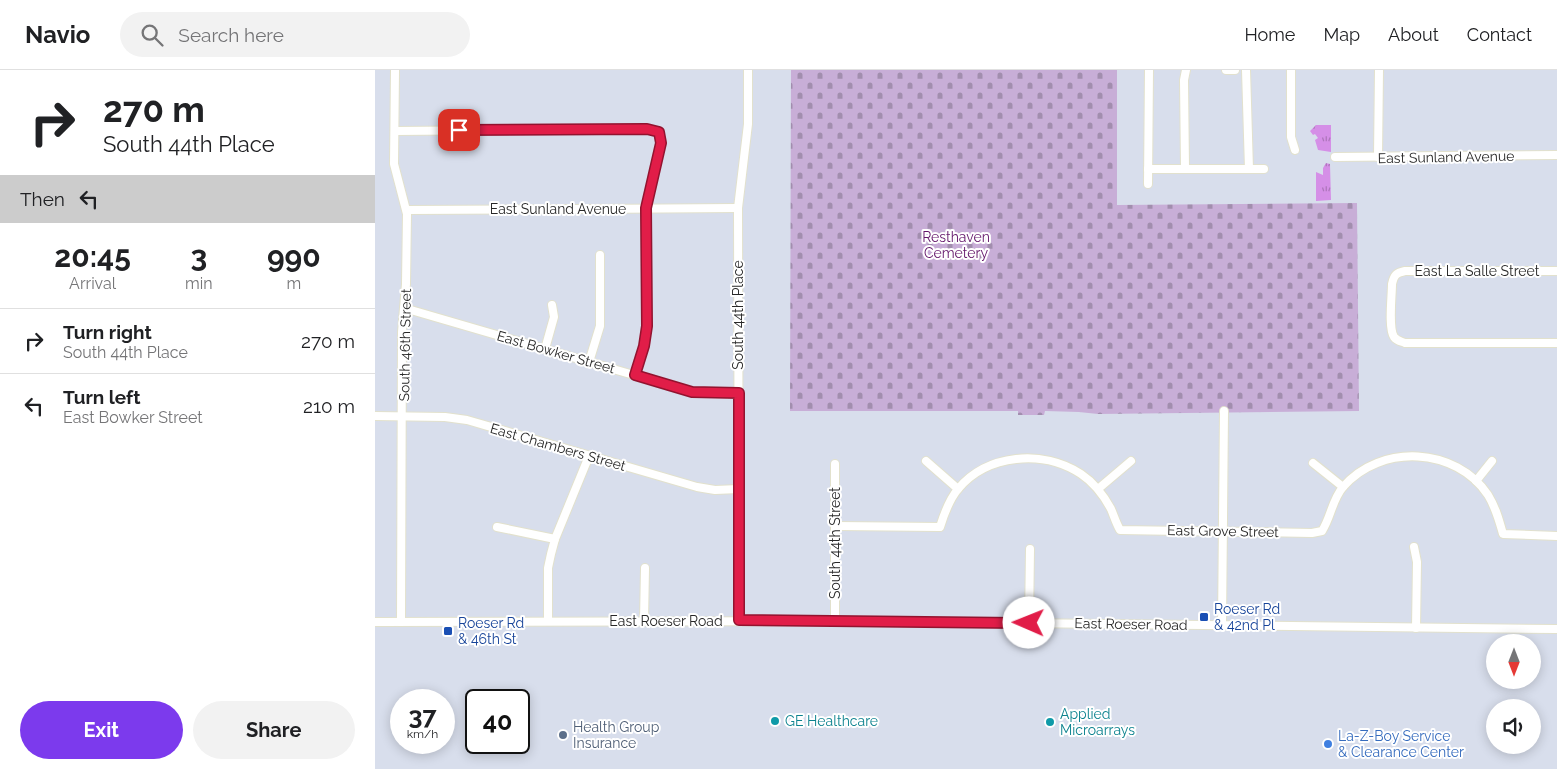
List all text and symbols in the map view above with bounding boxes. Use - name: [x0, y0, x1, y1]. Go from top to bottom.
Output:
- search box: [120, 12, 470, 57]
- text: Navio: [25, 20, 90, 49]
- icon: search: [138, 21, 166, 49]
- text: Search here: [178, 24, 284, 46]
- text: Home: [1244, 24, 1295, 45]
- text: Map: [1323, 24, 1360, 45]
- text: About: [1388, 24, 1439, 45]
- text: Contact: [1467, 24, 1532, 45]
- text: 270 m: [103, 89, 205, 130]
- icon: right: [20, 90, 85, 155]
- pin: [438, 109, 480, 151]
- icon: arrive: [445, 116, 473, 144]
- text: South 44th Place: [103, 131, 275, 157]
- street label: East Sunland Avenue: [1378, 148, 1514, 166]
- icon: left: [75, 185, 103, 213]
- text: Then: [20, 188, 65, 210]
- street label: East Sunland Avenue: [490, 201, 626, 217]
- park label: Resthaven Cemetery: [922, 229, 990, 261]
- text: 20:45: [54, 239, 131, 274]
- text: 3: [190, 239, 207, 274]
- text: 990: [267, 239, 321, 274]
- street label: South 44th Place: [730, 260, 746, 370]
- street label: East La Salle Street: [1415, 263, 1540, 279]
- text: Arrival: [69, 274, 116, 293]
- text: min: [185, 274, 213, 293]
- text: m: [286, 274, 301, 293]
- street label: South 46th Street: [396, 288, 414, 402]
- text: Turn right: [63, 321, 152, 343]
- icon: right: [20, 327, 48, 355]
- street label: East Bowker Street: [495, 327, 617, 377]
- text: 270 m: [301, 330, 355, 352]
- text: South 44th Place: [63, 343, 188, 362]
- text: Turn left: [63, 386, 140, 408]
- icon: left: [20, 392, 48, 420]
- text: 210 m: [303, 395, 355, 417]
- text: East Bowker Street: [63, 408, 203, 427]
- street label: East Chambers Street: [488, 420, 628, 474]
- street label: South 44th Street: [827, 487, 843, 599]
- street label: East Grove Street: [1167, 522, 1279, 540]
- position arrow: [1002, 596, 1054, 648]
- place label: Roeser Rd & 42nd Pl: [1214, 601, 1280, 633]
- marker: Roeser Rd & 42nd Pl: [1198, 611, 1210, 623]
- street label: East Roeser Road: [609, 613, 723, 629]
- place label: Roeser Rd & 46th St: [458, 615, 524, 647]
- street label: East Roeser Road: [1074, 615, 1188, 633]
- marker: Roeser Rd & 46th St: [442, 625, 454, 637]
- north arrow: [1486, 634, 1541, 689]
- map controls: [1486, 634, 1541, 754]
- speed limit sign: 40: [465, 689, 530, 754]
- button: sound: [1486, 699, 1541, 754]
- text: 37: [409, 700, 436, 730]
- button: Exit: [20, 701, 183, 759]
- button: Share: [193, 701, 355, 759]
- place label: Applied Microarrays: [1060, 706, 1135, 738]
- place label: GE Healthcare: [785, 713, 878, 729]
- marker: GE Healthcare: [769, 715, 781, 727]
- marker: Applied Microarrays: [1044, 716, 1056, 728]
- place label: Health Group Insurance: [573, 719, 660, 751]
- text: km/h: [407, 727, 438, 741]
- place label: La-Z-Boy Service & Clearance Center: [1338, 728, 1464, 760]
- marker: Health Group Insurance: [557, 729, 569, 741]
- marker: La-Z-Boy Service & Clearance Center: [1322, 738, 1334, 750]

